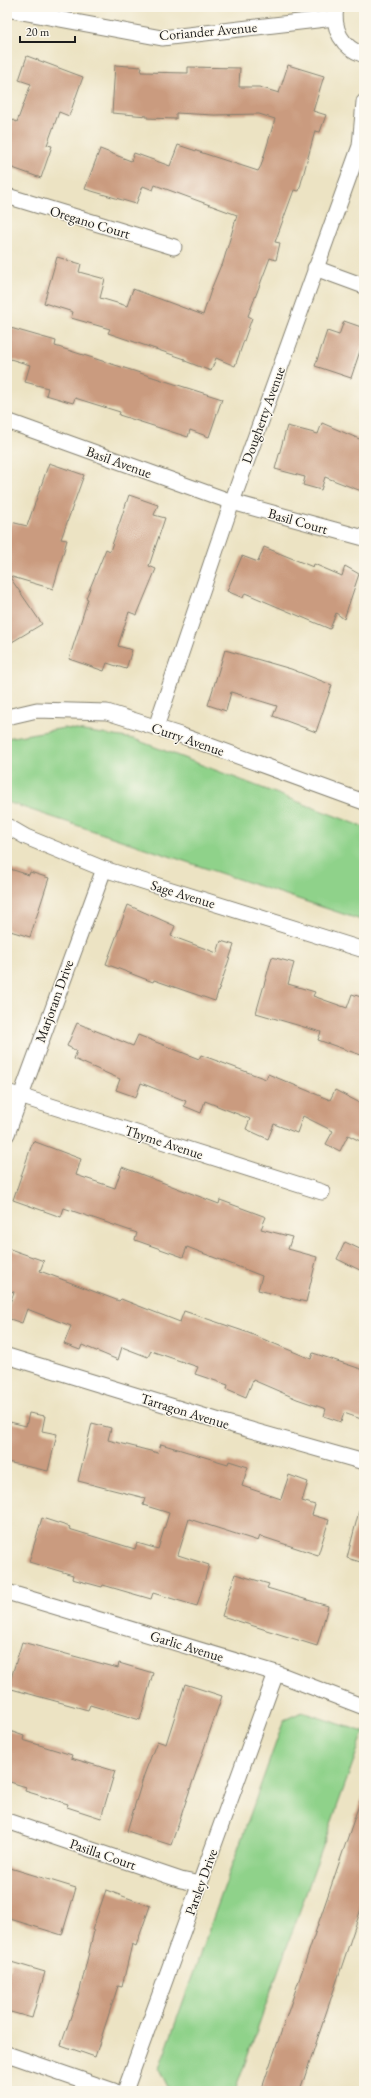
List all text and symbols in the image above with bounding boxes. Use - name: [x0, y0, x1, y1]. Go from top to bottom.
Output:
- scale bar: [20, 18, 75, 44]
- street label: Coriander Avenue: [158, 18, 258, 44]
- text: 20 m: [26, 24, 50, 40]
- street label: Oregano Court: [48, 201, 133, 243]
- street label: Dougherty Avenue: [237, 364, 289, 466]
- street label: Basil Avenue: [84, 442, 155, 482]
- street label: Basil Court: [266, 504, 330, 538]
- street label: Curry Avenue: [149, 718, 227, 760]
- street label: Sage Avenue: [149, 876, 218, 913]
- street label: Marjoram Drive: [31, 957, 77, 1045]
- street label: Thyme Avenue: [122, 1121, 206, 1163]
- street label: Tarragon Avenue: [138, 1389, 232, 1433]
- street label: Garlic Avenue: [148, 1626, 226, 1666]
- street label: Pasilla Court: [67, 1834, 139, 1874]
- street label: Parsley Drive: [181, 1846, 222, 1918]

